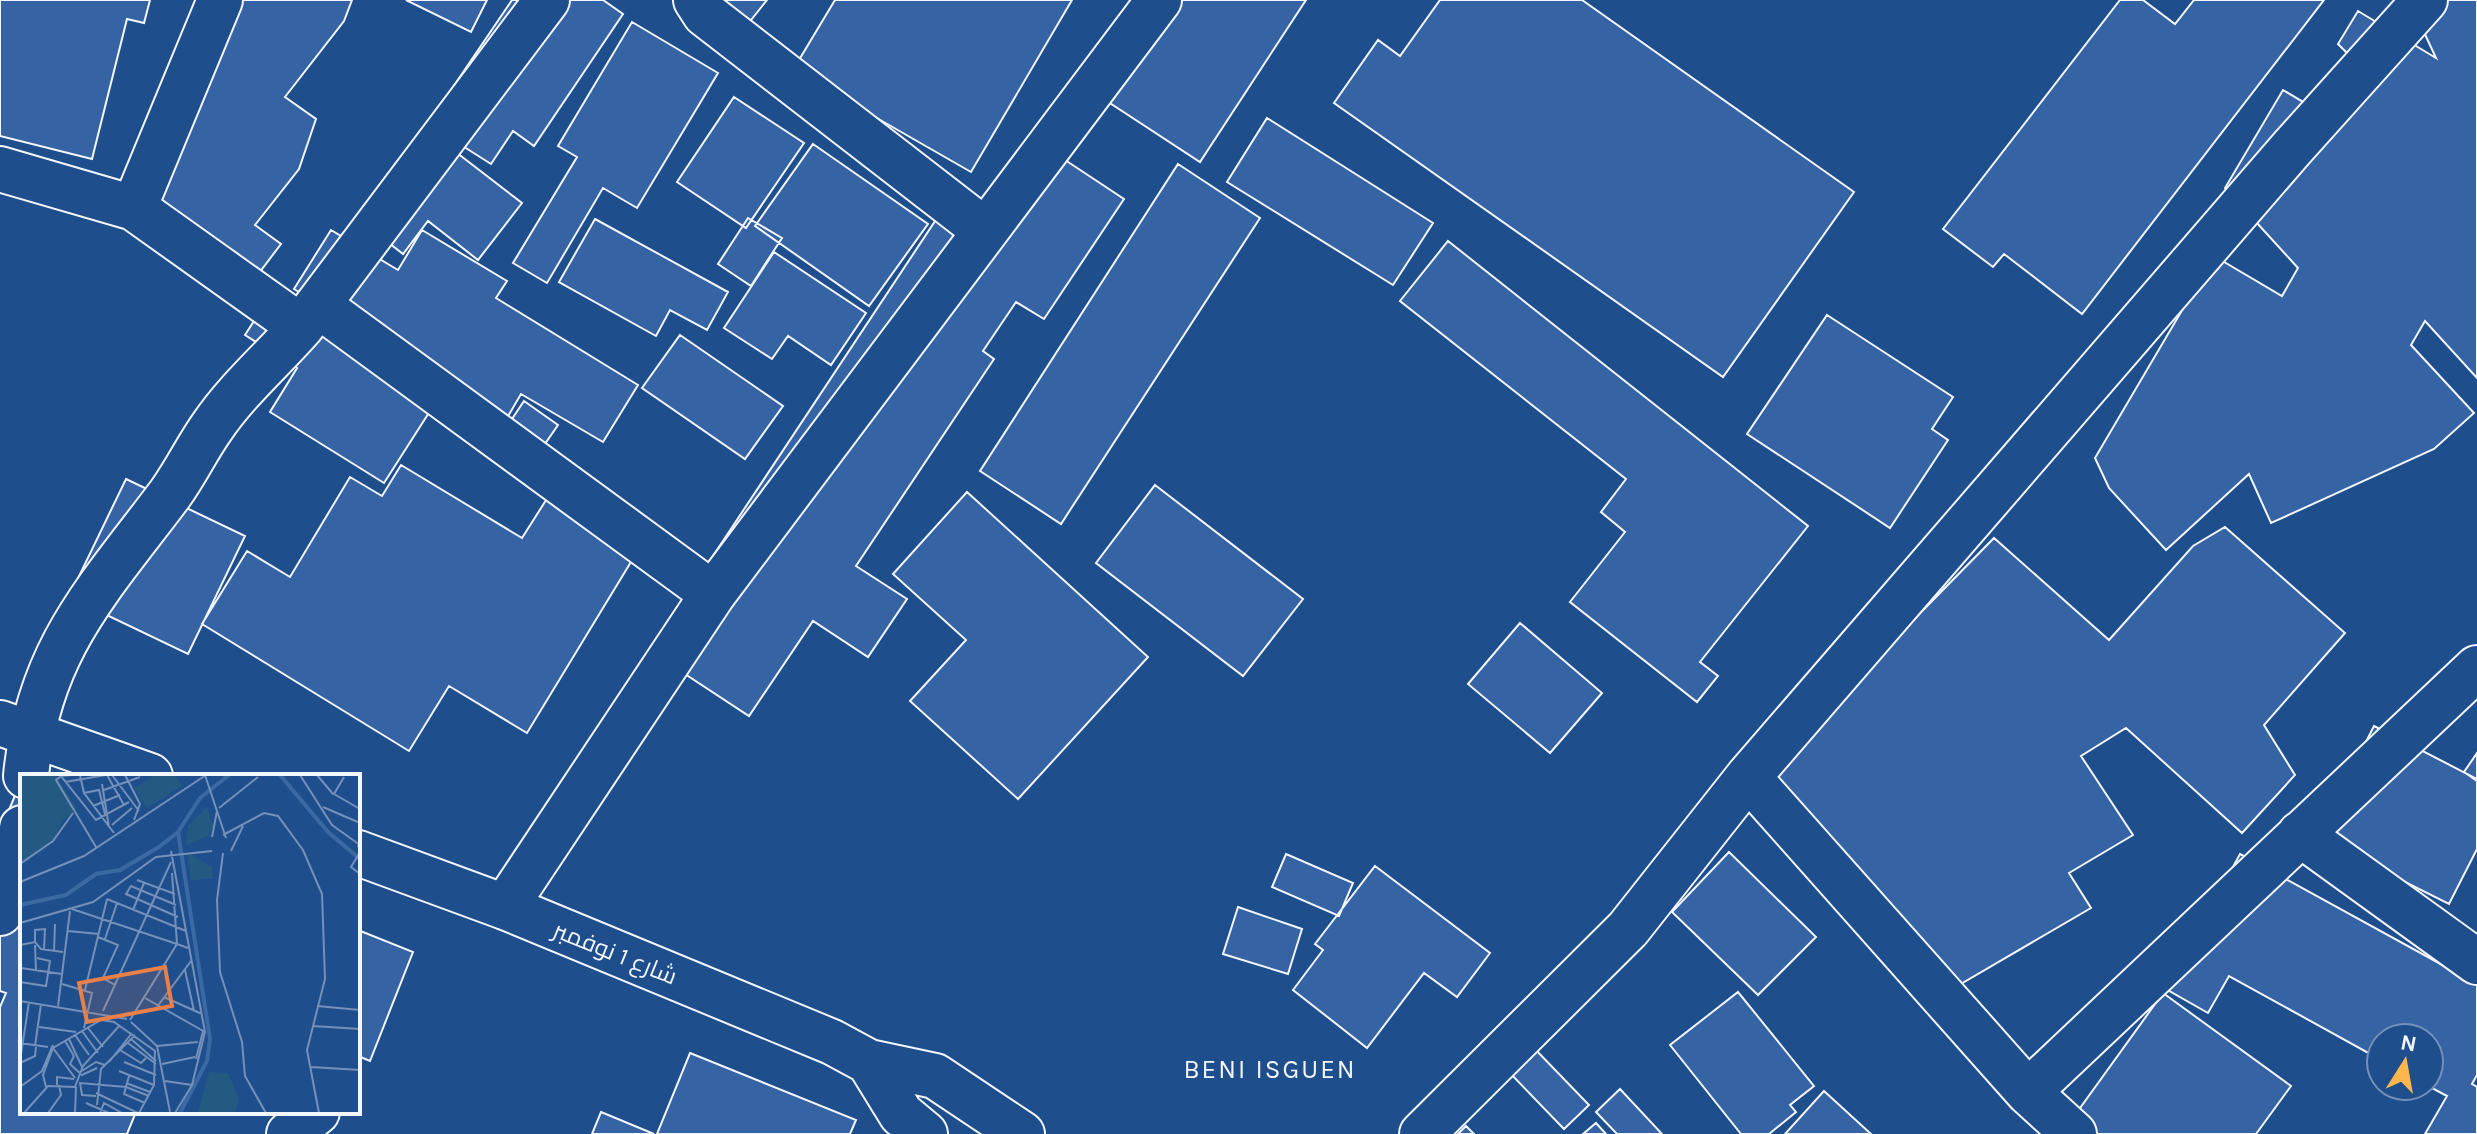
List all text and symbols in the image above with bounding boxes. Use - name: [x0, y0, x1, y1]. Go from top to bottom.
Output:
- inset map: [20, 774, 360, 1114]
- street label: شارع 1 نوفمبر: [546, 915, 681, 992]
- north arrow: [2365, 1022, 2445, 1102]
- text: N: [2398, 1029, 2419, 1058]
- district label: BENI ISGUEN: [1183, 1054, 1357, 1085]

